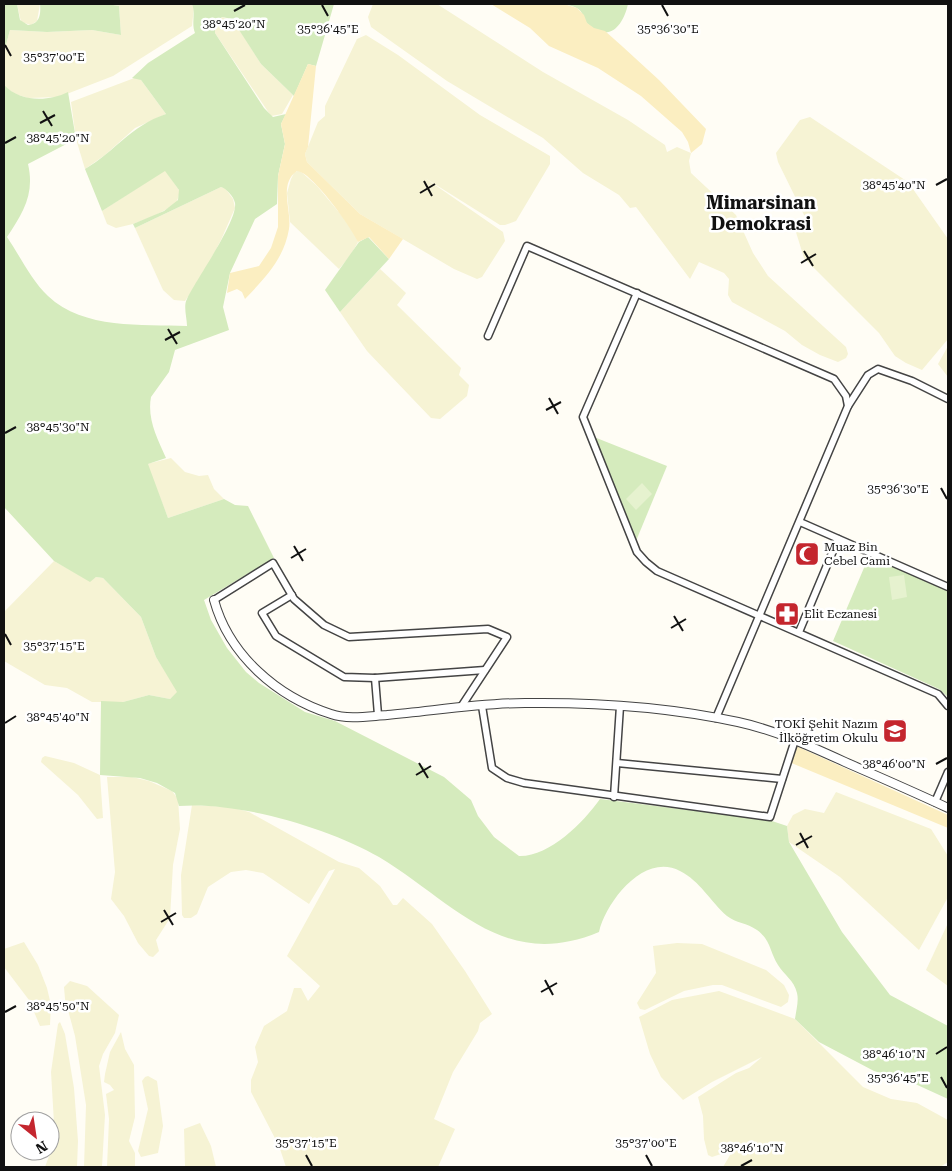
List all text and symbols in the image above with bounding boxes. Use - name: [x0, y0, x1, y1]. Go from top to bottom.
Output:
- text: 38°45'20"N: [202, 17, 266, 31]
- text: 35°36'45"E: [297, 22, 359, 36]
- text: 35°36'30"E: [637, 22, 699, 36]
- text: 35°37'00"E: [23, 50, 85, 64]
- text: 38°45'20"N: [26, 131, 90, 145]
- text: 38°45'40"N: [862, 178, 926, 192]
- district label: Mimarsinan Demokrasi: [706, 192, 816, 234]
- text: 38°45'30"N: [26, 420, 90, 434]
- text: 35°36'30"E: [867, 482, 929, 496]
- place label: Muaz Bin Cebel Cami: [824, 540, 890, 568]
- mosque icon: Muaz Bin Cebel Cami: [794, 541, 820, 567]
- pharmacy icon: Elit Eczanesi: [774, 601, 800, 627]
- place label: Elit Eczanesi: [804, 607, 877, 621]
- text: 35°37'15"E: [23, 639, 85, 653]
- text: 38°45'40"N: [26, 710, 90, 724]
- place label: TOKİ Şehit Nazım İlköğretim Okulu: [775, 717, 879, 745]
- school or university icon: TOKİ Şehit Nazım İlköğretim Okulu: [882, 718, 908, 744]
- text: 38°46'00"N: [862, 757, 926, 771]
- text: 38°45'50"N: [26, 999, 90, 1013]
- text: 38°46'10"N: [862, 1047, 926, 1061]
- text: 35°36'45"E: [867, 1071, 929, 1085]
- north arrow: [10, 1111, 60, 1161]
- text: 35°37'15"E: [275, 1136, 337, 1150]
- text: 35°37'00"E: [615, 1136, 677, 1150]
- text: N: [33, 1138, 50, 1157]
- text: 38°46'10"N: [720, 1141, 784, 1155]

